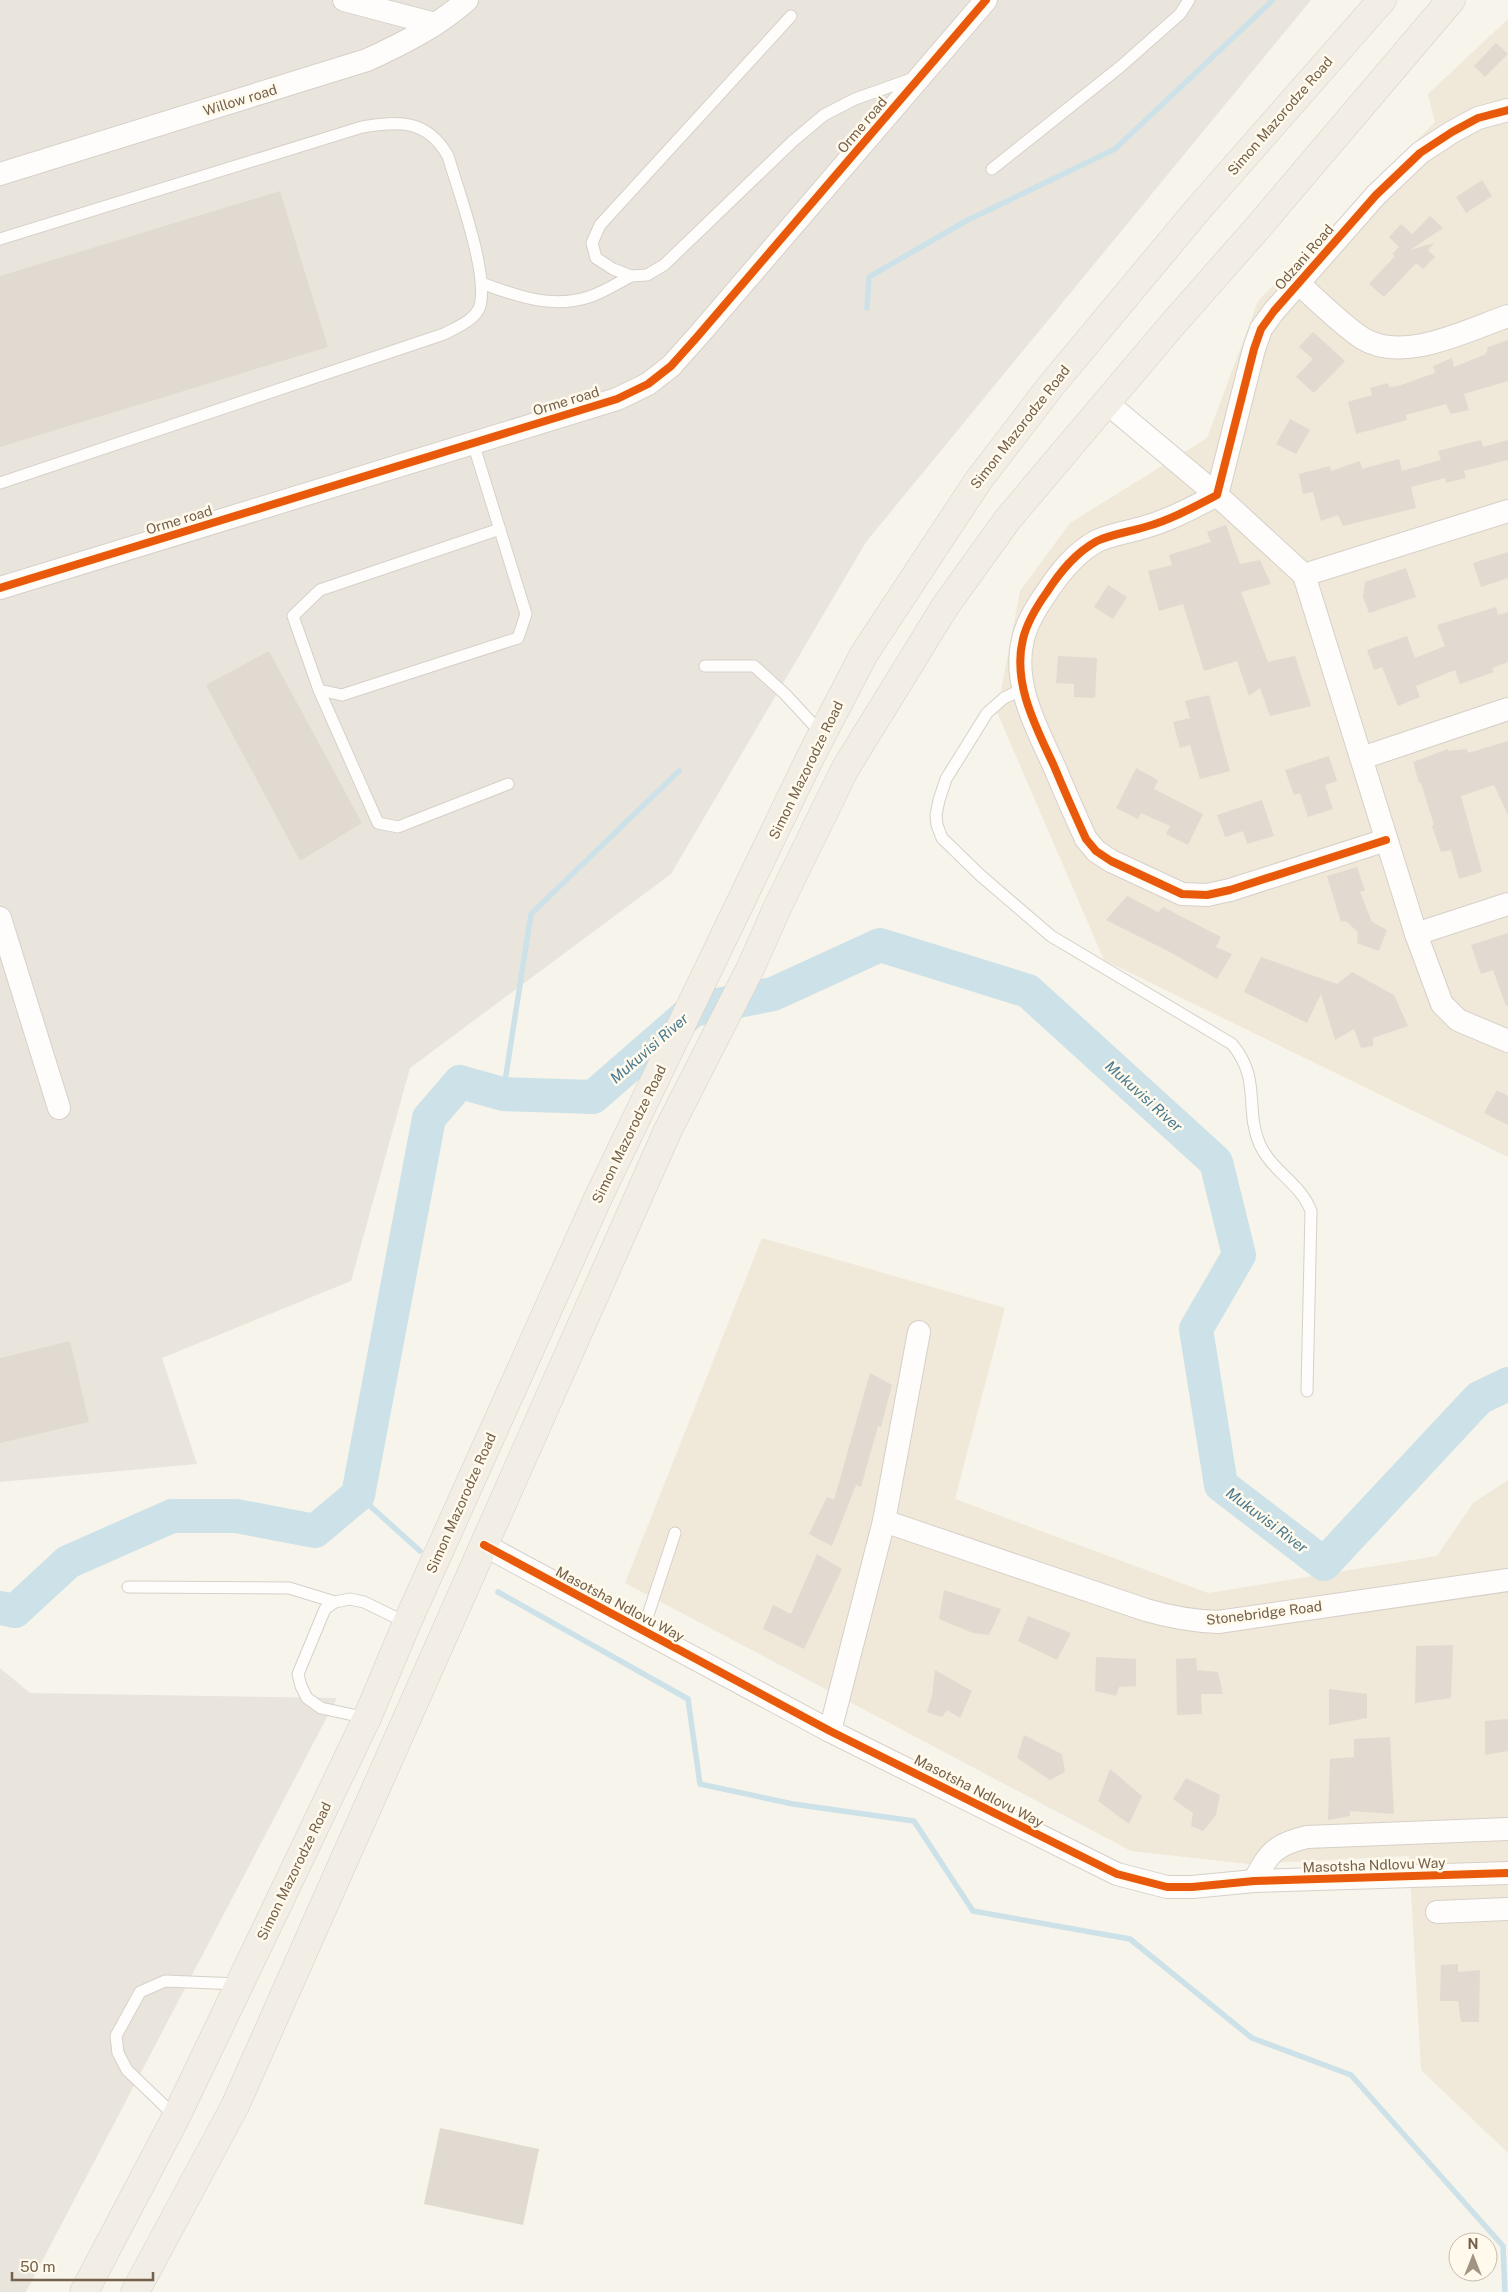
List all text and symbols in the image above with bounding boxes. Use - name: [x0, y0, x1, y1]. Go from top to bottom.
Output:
- street label: Simon Mazorodze Road: [1224, 53, 1336, 179]
- street label: Willow road: [201, 81, 279, 119]
- street label: Orme road: [834, 94, 890, 156]
- street label: Odzani Road: [1271, 221, 1337, 293]
- street label: Simon Mazorodze Road: [967, 362, 1073, 492]
- street label: Orme road: [531, 383, 601, 419]
- street label: Orme road: [144, 502, 214, 538]
- street label: Simon Mazorodze Road: [766, 698, 846, 842]
- water label: Mukuvisi River: [607, 1009, 692, 1086]
- water label: Mukuvisi River: [1102, 1057, 1186, 1135]
- street label: Simon Mazorodze Road: [589, 1062, 669, 1206]
- street label: Simon Mazorodze Road: [423, 1430, 499, 1576]
- water label: Mukuvisi River: [1223, 1484, 1311, 1556]
- street label: Masotsha Ndlovu Way: [553, 1563, 687, 1645]
- street label: Stonebridge Road: [1205, 1598, 1323, 1628]
- street label: Masotsha Ndlovu Way: [912, 1751, 1047, 1831]
- street label: Simon Mazorodze Road: [254, 1799, 334, 1943]
- street label: Masotsha Ndlovu Way: [1302, 1854, 1446, 1875]
- north arrow: [1448, 2232, 1498, 2282]
- text: N: [1468, 2236, 1478, 2252]
- scale bar: [12, 2250, 154, 2282]
- text: 50 m: [20, 2258, 55, 2275]

